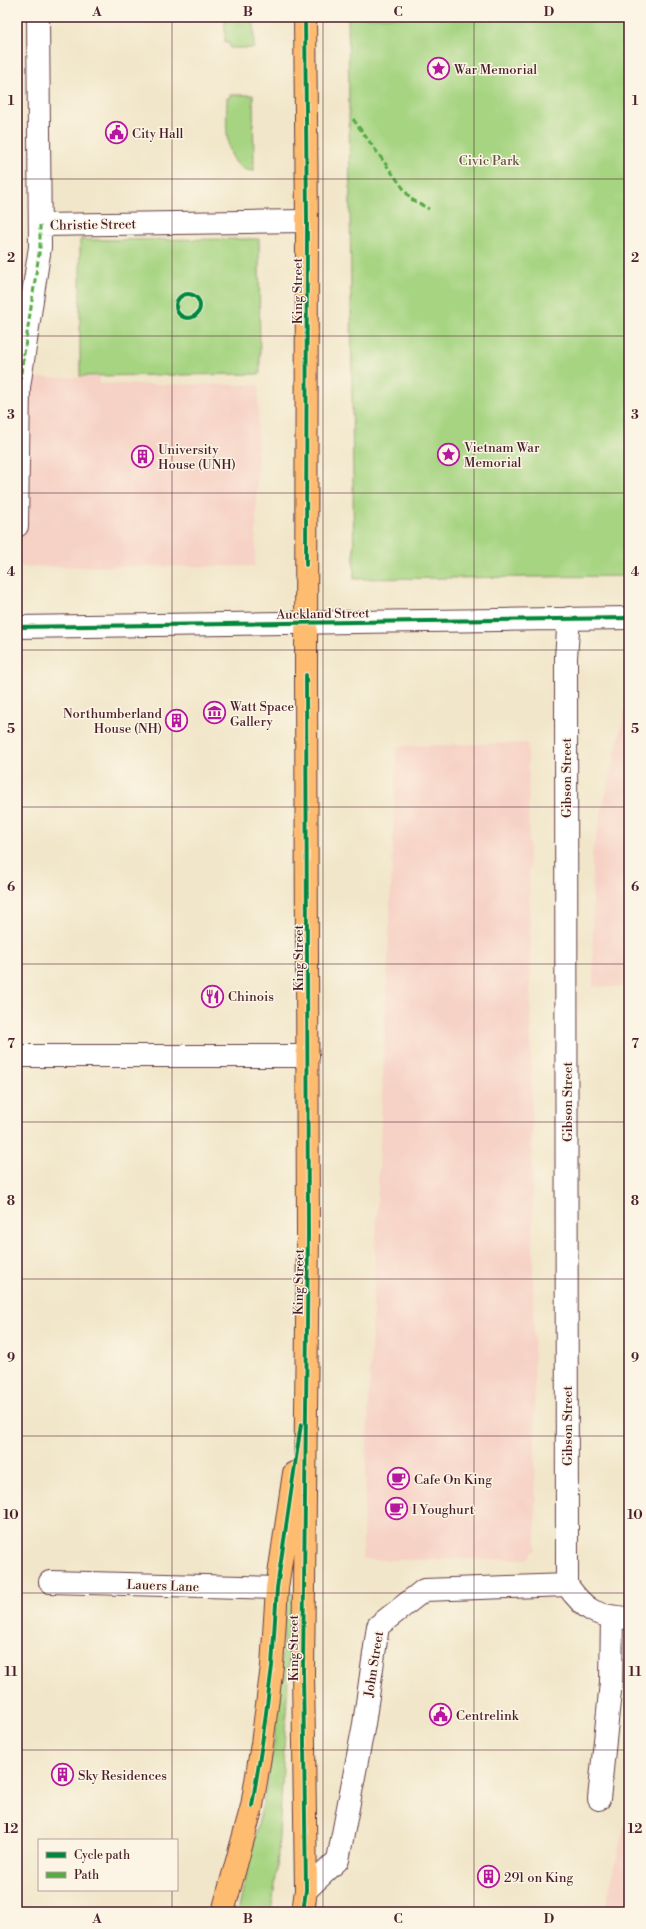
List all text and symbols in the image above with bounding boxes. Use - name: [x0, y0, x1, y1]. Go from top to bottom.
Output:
- text: A: [91, 4, 102, 20]
- text: B: [243, 4, 253, 20]
- text: C: [393, 4, 403, 20]
- text: D: [544, 4, 554, 20]
- place icon: War Memorial: [425, 56, 451, 82]
- place label: War Memorial: [453, 62, 537, 78]
- text: 1: [8, 93, 15, 109]
- text: 1: [632, 93, 639, 109]
- public building icon: City Hall: [104, 120, 130, 146]
- place label: City Hall: [132, 126, 184, 142]
- park label: Civic Park: [459, 153, 520, 169]
- street label: Christie Street: [50, 216, 137, 234]
- text: 2: [7, 250, 15, 266]
- text: 2: [631, 250, 639, 266]
- street label: King Street: [290, 257, 306, 324]
- text: 3: [7, 407, 15, 423]
- text: 3: [631, 407, 639, 423]
- place label: Vietnam War Memorial: [463, 440, 540, 471]
- place icon: Vietnam War Memorial: [436, 441, 462, 467]
- place label: University House (UNH): [158, 442, 236, 473]
- building icon: University House (UNH): [130, 443, 156, 469]
- text: 4: [7, 564, 16, 580]
- text: 4: [631, 564, 640, 580]
- street label: Auckland Street: [275, 605, 370, 623]
- place label: Watt Space Gallery: [229, 699, 295, 730]
- museum icon: Watt Space Gallery: [201, 700, 227, 726]
- place label: Northumberland House (NH): [63, 706, 163, 737]
- building icon: Northumberland House (NH): [164, 707, 190, 733]
- text: 5: [7, 721, 15, 737]
- text: 5: [631, 721, 639, 737]
- street label: Gibson Street: [559, 738, 575, 818]
- text: 6: [7, 879, 15, 895]
- text: 6: [631, 879, 639, 895]
- street label: King Street: [291, 924, 307, 991]
- restaurant icon: Chinois: [200, 983, 226, 1009]
- place label: Chinois: [228, 989, 274, 1005]
- text: 7: [7, 1036, 15, 1052]
- text: 7: [631, 1036, 639, 1052]
- street label: Gibson Street: [560, 1062, 576, 1142]
- text: 8: [7, 1193, 15, 1209]
- text: 8: [631, 1193, 639, 1209]
- street label: King Street: [290, 1248, 308, 1315]
- text: 9: [7, 1350, 15, 1366]
- text: 9: [631, 1350, 639, 1366]
- street label: Gibson Street: [560, 1386, 576, 1466]
- cafe icon: Cafe On King: [386, 1466, 412, 1492]
- place label: Cafe On King: [414, 1472, 492, 1488]
- cafe icon: I Youghurt: [383, 1496, 409, 1522]
- place label: I Youghurt: [412, 1502, 475, 1518]
- text: 10: [3, 1507, 19, 1523]
- text: 10: [627, 1507, 643, 1523]
- street label: Lauers Lane: [126, 1577, 200, 1595]
- street label: King Street: [286, 1614, 302, 1681]
- street label: John Street: [361, 1630, 387, 1699]
- text: 11: [5, 1664, 18, 1680]
- text: 11: [629, 1664, 642, 1680]
- public building icon: Centrelink: [428, 1702, 454, 1728]
- place label: Centrelink: [456, 1708, 520, 1724]
- building icon: Sky Residences: [49, 1762, 75, 1788]
- place label: Sky Residences: [78, 1768, 167, 1784]
- text: 12: [4, 1821, 18, 1837]
- text: 12: [628, 1821, 642, 1837]
- legend: [38, 1839, 178, 1891]
- text: Cycle path: [74, 1848, 130, 1863]
- building icon: 291 on King: [476, 1864, 502, 1890]
- text: Path: [74, 1868, 99, 1883]
- place label: 291 on King: [504, 1870, 573, 1886]
- text: A: [91, 1911, 102, 1927]
- text: B: [243, 1911, 253, 1927]
- text: C: [393, 1911, 403, 1927]
- text: D: [544, 1911, 554, 1927]

